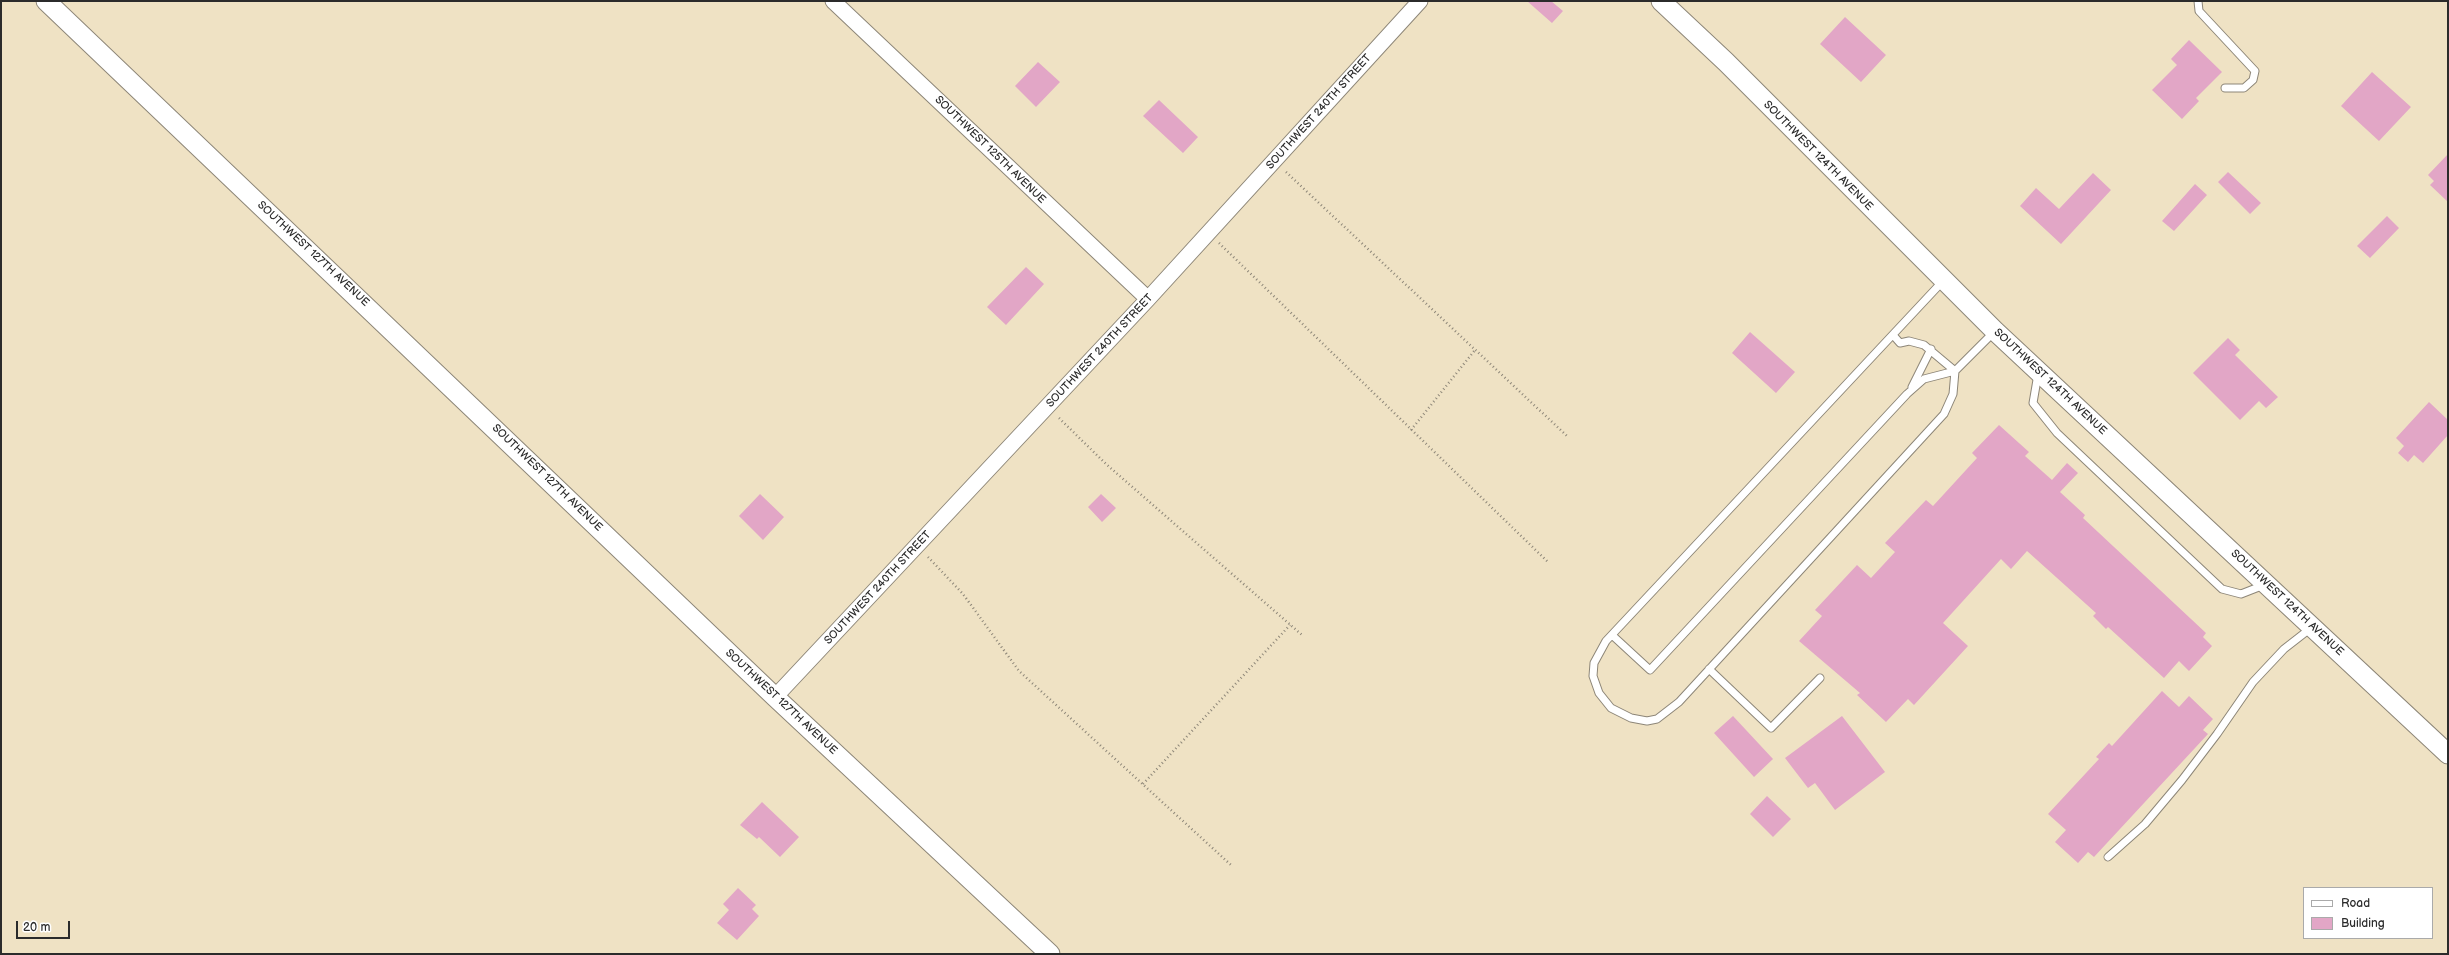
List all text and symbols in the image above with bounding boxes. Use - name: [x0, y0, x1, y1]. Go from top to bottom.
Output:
- street label: SOUTHWEST 240TH STREET: [1264, 52, 1374, 172]
- street label: SOUTHWEST 125TH AVENUE: [932, 93, 1048, 207]
- street label: SOUTHWEST 124TH AVENUE: [1760, 98, 1876, 214]
- street label: SOUTHWEST 127TH AVENUE: [254, 199, 372, 309]
- street label: SOUTHWEST 240TH STREET: [1044, 292, 1156, 410]
- street label: SOUTHWEST 124TH AVENUE: [1991, 326, 2109, 438]
- street label: SOUTHWEST 127TH AVENUE: [489, 422, 605, 534]
- street label: SOUTHWEST 240TH STREET: [822, 529, 934, 647]
- street label: SOUTHWEST 124TH AVENUE: [2228, 547, 2346, 659]
- street label: SOUTHWEST 127TH AVENUE: [722, 647, 840, 757]
- legend: [2303, 887, 2433, 939]
- text: Road: [2341, 896, 2370, 911]
- scale bar: [18, 913, 72, 939]
- text: Building: [2341, 916, 2385, 931]
- text: 20 m: [23, 920, 50, 935]

